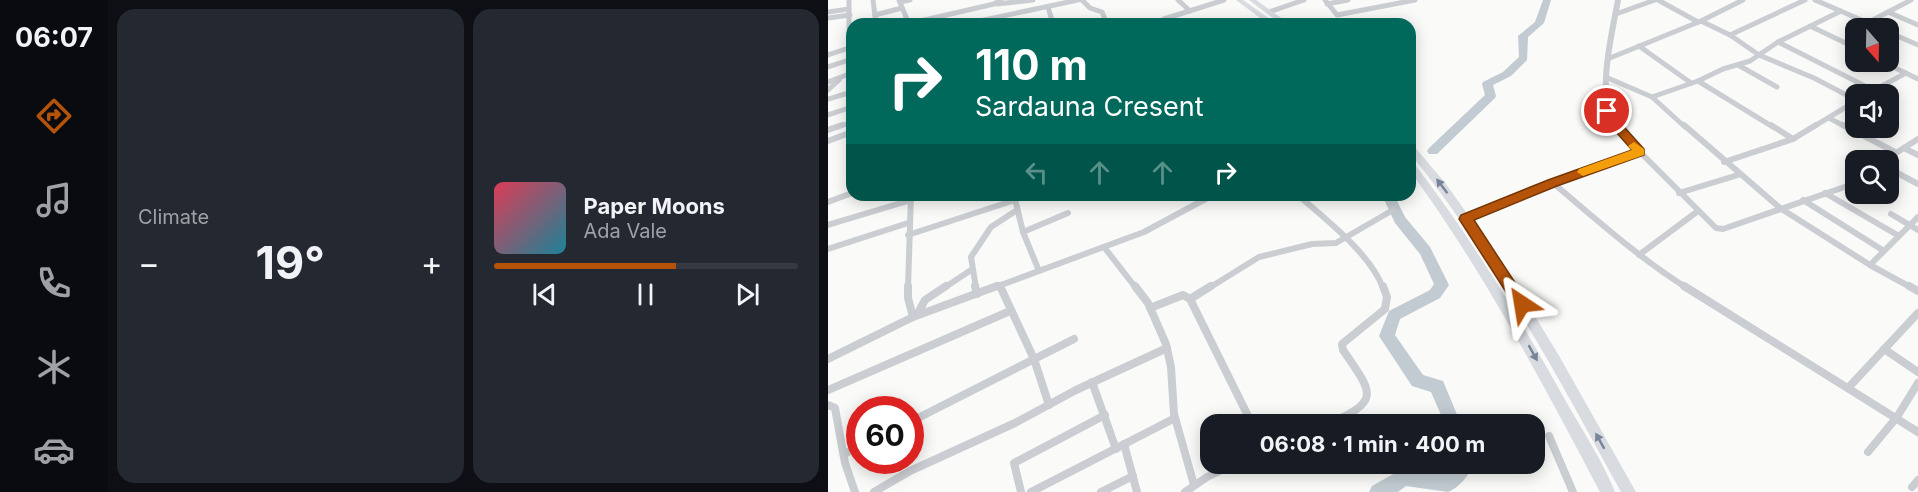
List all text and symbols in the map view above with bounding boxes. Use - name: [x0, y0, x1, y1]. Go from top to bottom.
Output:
- north arrow: [1845, 18, 1899, 72]
- map controls: [1845, 18, 1899, 204]
- text: 06:07: [15, 21, 93, 54]
- text: 110 m: [975, 39, 1088, 90]
- icon: right: [876, 42, 954, 120]
- button: sound: [1845, 84, 1899, 138]
- pin: [1581, 85, 1632, 136]
- text: Sardauna Cresent: [975, 90, 1204, 123]
- icon: arrive: [1590, 94, 1623, 127]
- icon: directions: [33, 95, 75, 137]
- button: search: [1845, 150, 1899, 204]
- icon: left: [1020, 156, 1053, 189]
- icon: ahead: [1083, 156, 1116, 189]
- icon: ahead: [1146, 156, 1179, 189]
- icon: right: [1209, 156, 1242, 189]
- icon: music: [33, 179, 75, 221]
- one-way arrow: [1436, 179, 1448, 195]
- text: Paper Moons: [584, 193, 725, 219]
- text: Climate: [138, 205, 209, 229]
- text: Ada Vale: [584, 219, 667, 243]
- text: 19°: [256, 235, 325, 290]
- text: −: [138, 243, 160, 283]
- text: +: [421, 243, 443, 283]
- icon: phone: [33, 262, 75, 304]
- position arrow: [1490, 272, 1554, 336]
- icon: previous: [528, 278, 561, 311]
- icon: pause: [629, 278, 662, 311]
- icon: next: [731, 278, 764, 311]
- one-way arrow: [1528, 345, 1538, 362]
- icon: climate: [33, 346, 75, 388]
- speed limit sign: 60: [846, 396, 924, 474]
- icon: car: [33, 429, 75, 471]
- text: 06:08 · 1 min · 400 m: [1260, 431, 1485, 457]
- one-way arrow: [1595, 433, 1606, 449]

